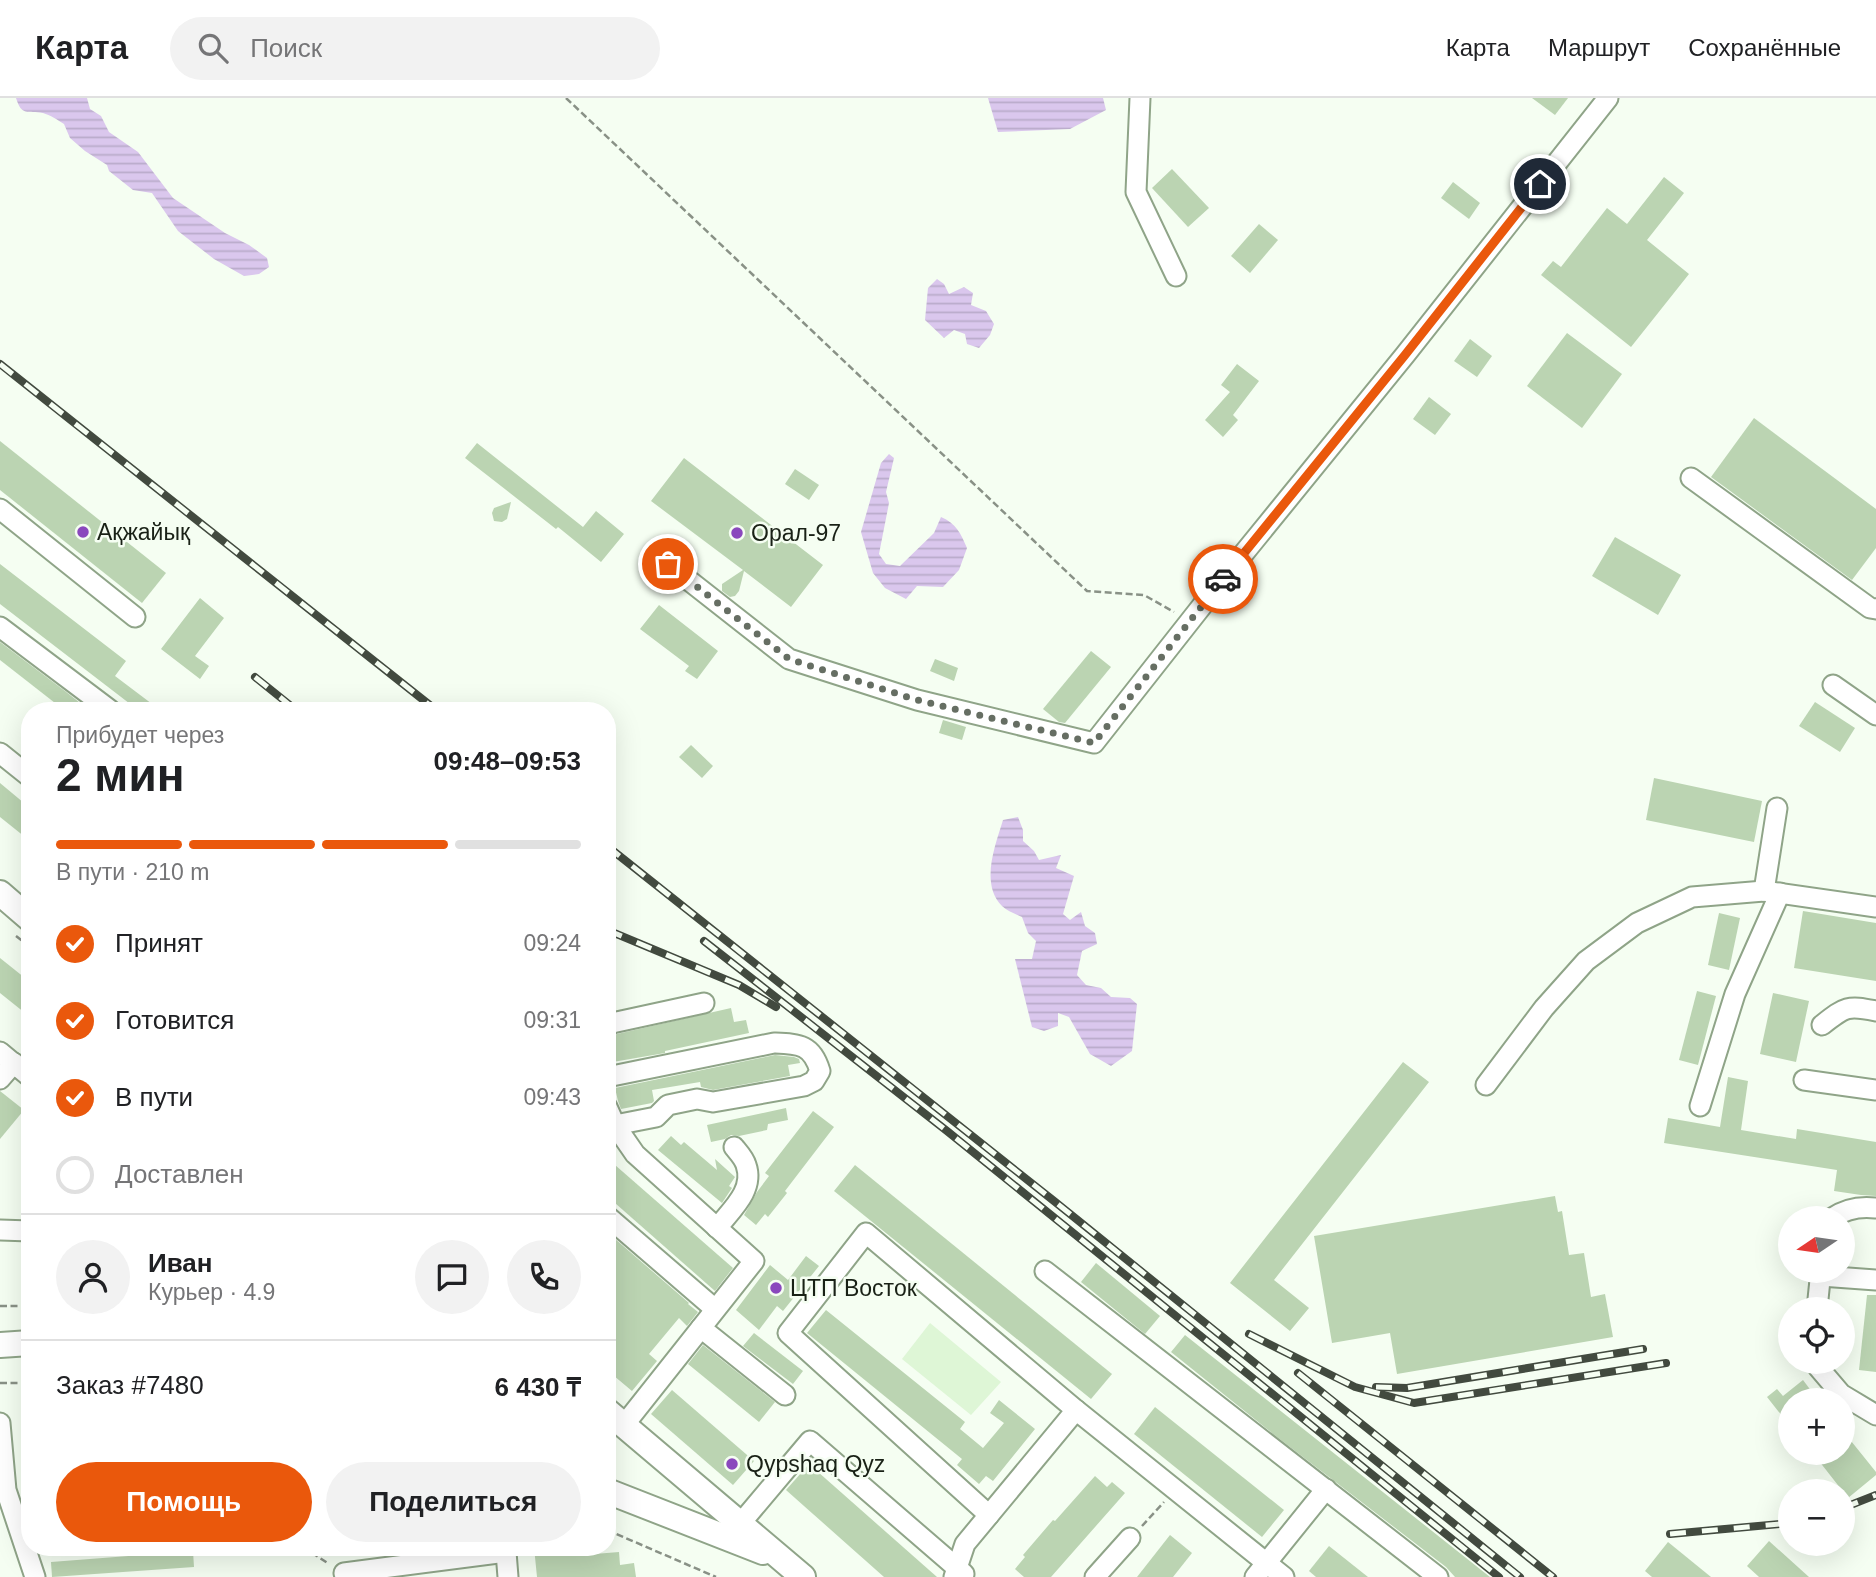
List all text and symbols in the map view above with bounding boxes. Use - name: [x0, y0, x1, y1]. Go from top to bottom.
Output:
- search box: [170, 17, 660, 80]
- text: Карта: [35, 29, 128, 66]
- icon: search: [194, 29, 232, 67]
- text: Поиск: [250, 33, 322, 63]
- text: Карта: [1446, 34, 1510, 61]
- text: Маршрут: [1548, 34, 1650, 61]
- text: Сохранённые: [1688, 34, 1841, 61]
- pin: [1510, 154, 1570, 214]
- icon: home: [1521, 165, 1559, 203]
- place label: Ақжайық: [97, 519, 191, 545]
- place label: Орал-97: [751, 520, 841, 546]
- marker: Ақжайық: [75, 524, 91, 540]
- marker: Орал-97: [729, 525, 745, 541]
- pin: [638, 534, 698, 594]
- courier: [1188, 544, 1258, 614]
- icon: bag: [649, 545, 687, 583]
- icon: car: [1204, 560, 1242, 598]
- text: Прибудет через: [56, 722, 224, 748]
- text: 09:48–09:53: [434, 746, 581, 776]
- text: 2 мин: [56, 749, 184, 801]
- text: В пути · 210 m: [56, 859, 209, 885]
- icon: check: [56, 925, 94, 963]
- text: Принят: [115, 928, 203, 958]
- text: 09:24: [523, 930, 581, 956]
- icon: check: [56, 1002, 94, 1040]
- text: Готовится: [115, 1005, 234, 1035]
- text: 09:31: [523, 1007, 581, 1033]
- icon: check: [56, 1079, 94, 1117]
- text: В пути: [115, 1082, 193, 1112]
- text: 09:43: [523, 1084, 581, 1110]
- text: Доставлен: [115, 1159, 244, 1189]
- north arrow: [1778, 1206, 1855, 1283]
- map controls: [1778, 1206, 1855, 1556]
- button: person: [56, 1240, 130, 1314]
- button: chat: [415, 1240, 489, 1314]
- button: phone: [507, 1240, 581, 1314]
- text: Иван: [148, 1248, 213, 1278]
- place label: ЦТП Восток: [790, 1275, 918, 1301]
- text: Курьер · 4.9: [148, 1279, 275, 1305]
- marker: ЦТП Восток: [768, 1280, 784, 1296]
- button: locate: [1778, 1297, 1855, 1374]
- text: Заказ #7480: [56, 1370, 204, 1400]
- text: 6 430 ₸: [495, 1372, 581, 1402]
- button: +: [1778, 1388, 1855, 1465]
- place label: Qypshaq Qyz: [746, 1451, 885, 1477]
- marker: Qypshaq Qyz: [724, 1456, 740, 1472]
- button: Помощь: [56, 1462, 312, 1542]
- button: Поделиться: [326, 1462, 581, 1542]
- button: −: [1778, 1479, 1855, 1556]

